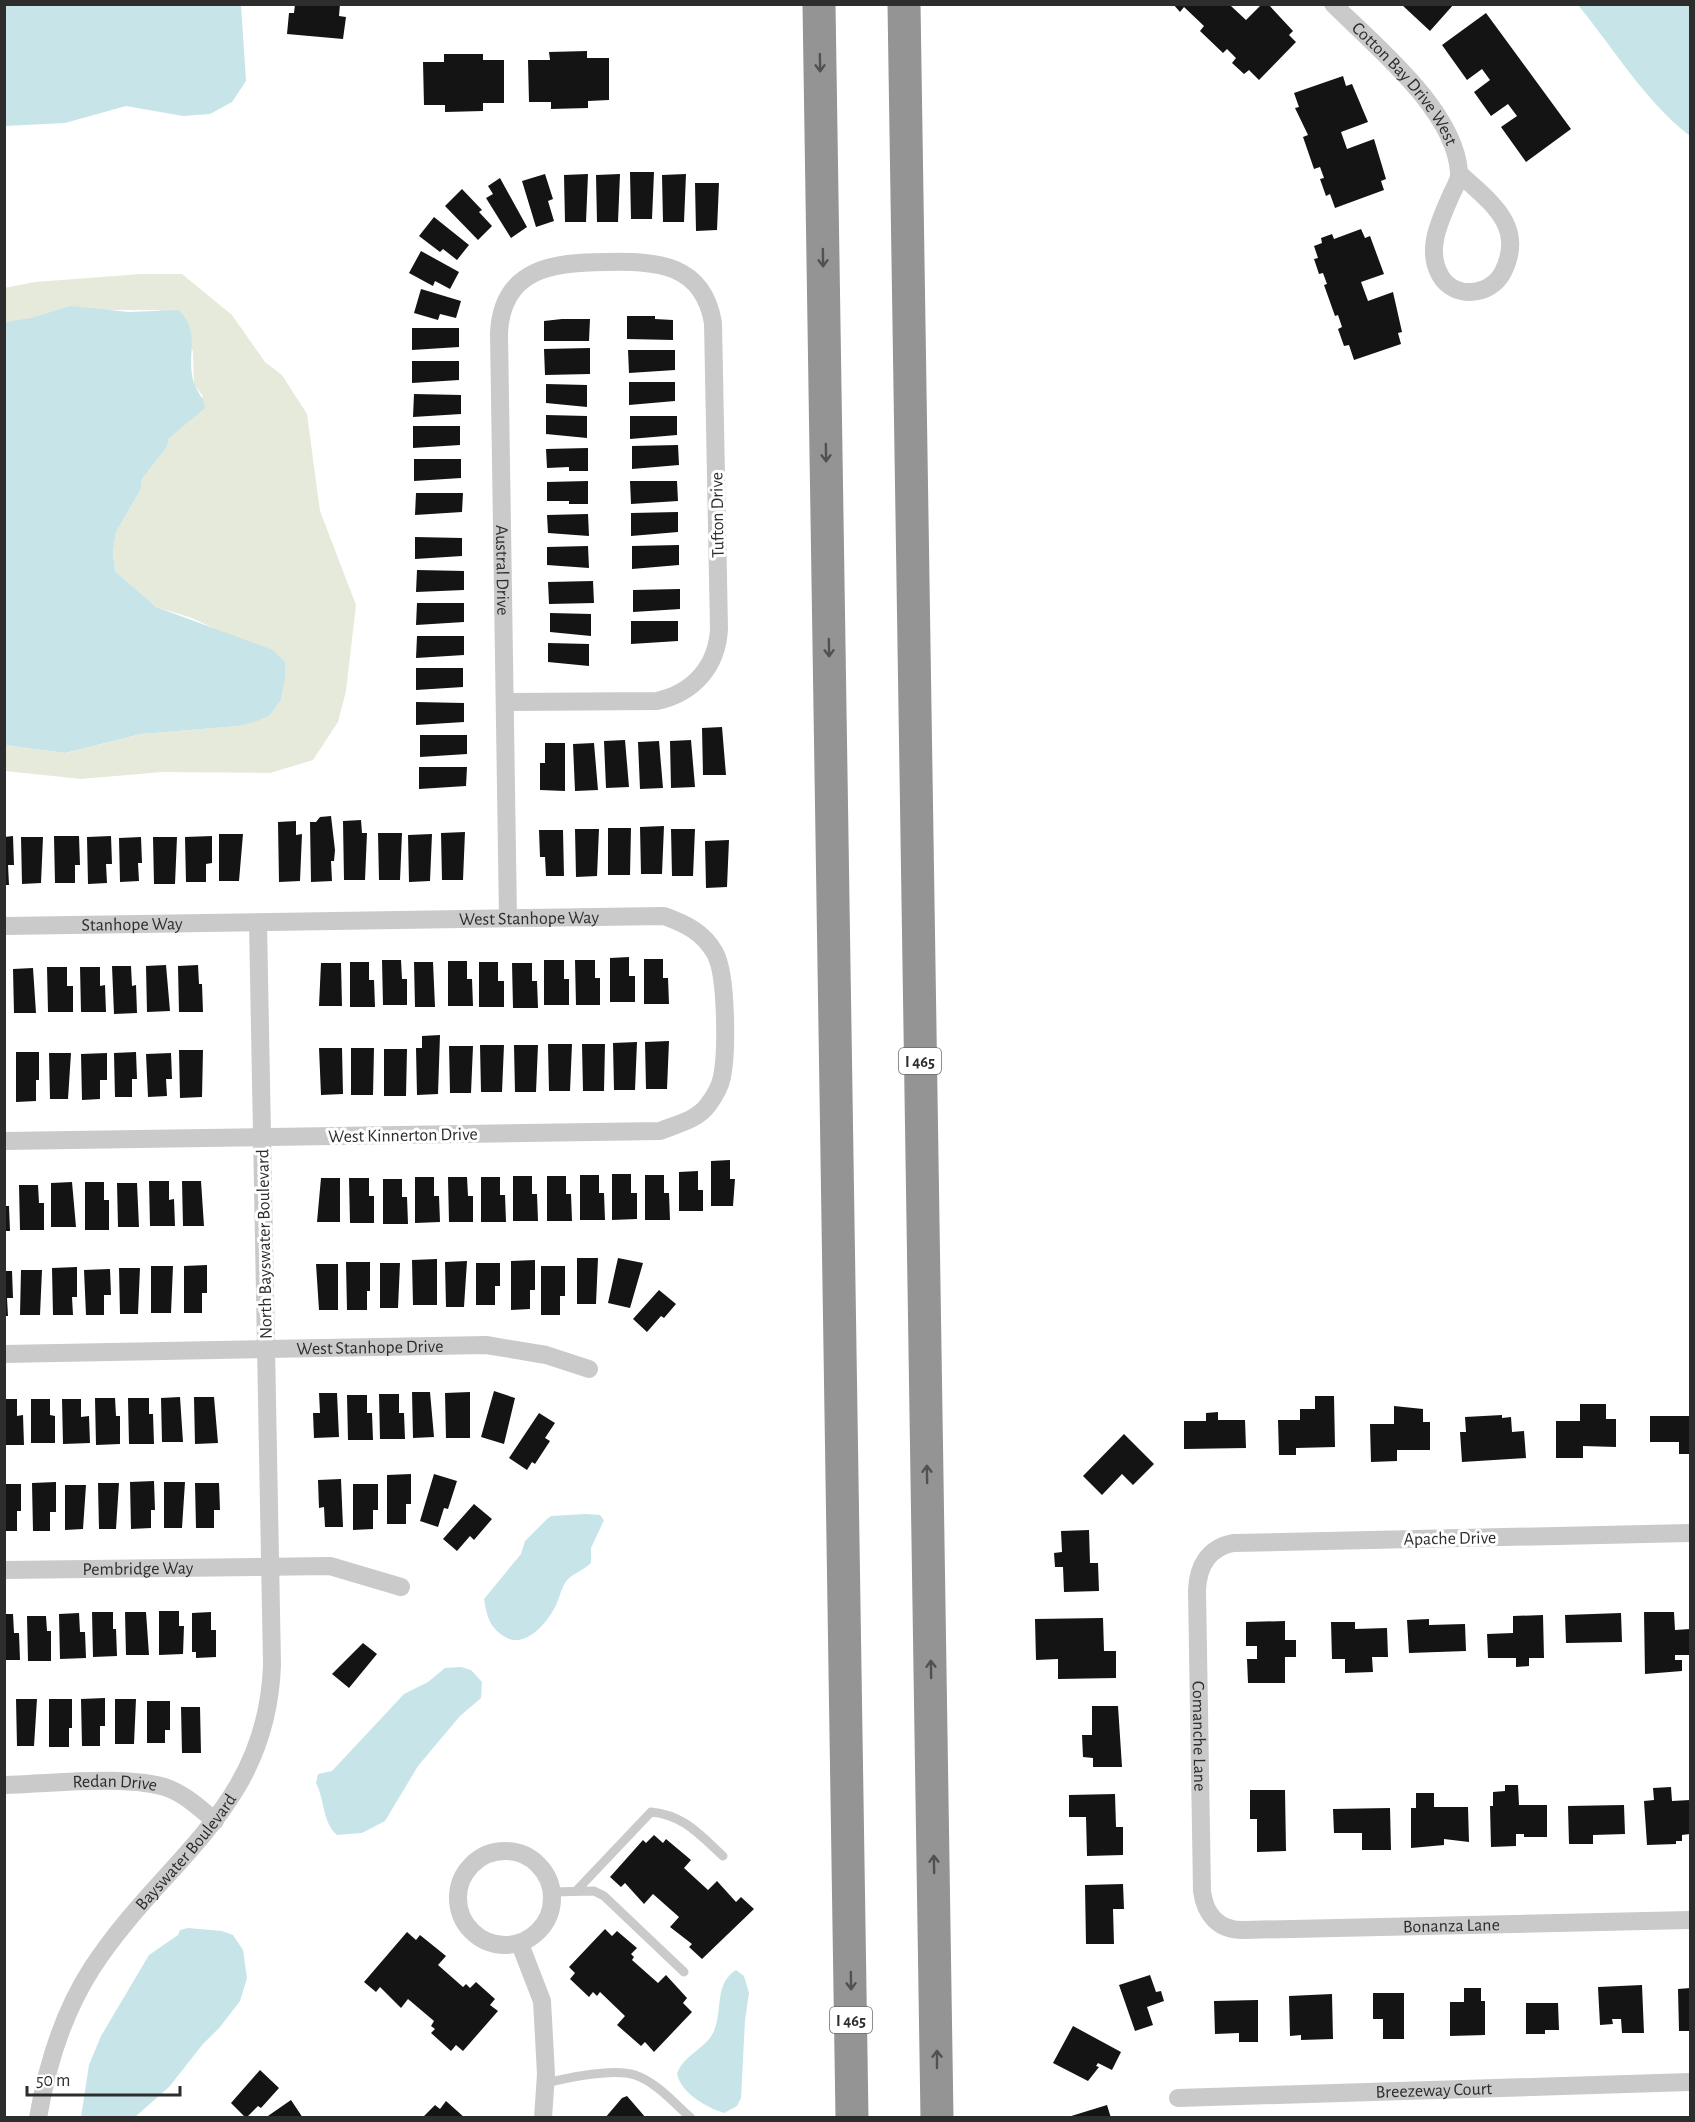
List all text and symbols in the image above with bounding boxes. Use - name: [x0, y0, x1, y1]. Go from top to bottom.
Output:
- street label: Cotton Bay Drive West: [1348, 19, 1460, 148]
- one-way arrow: [814, 52, 826, 72]
- one-way arrow: [817, 247, 829, 267]
- one-way arrow: [820, 442, 831, 462]
- street label: Tufton Drive: [708, 472, 728, 558]
- street label: Austral Drive: [492, 525, 511, 616]
- one-way arrow: [823, 637, 834, 657]
- street label: West Stanhope Way: [459, 909, 600, 929]
- street label: Stanhope Way: [81, 915, 183, 935]
- road number: I 465: [899, 1048, 941, 1074]
- street label: West Kinnerton Drive: [328, 1126, 478, 1146]
- street label: North Bayswater Boulevard: [254, 1149, 276, 1339]
- street label: West Stanhope Drive: [296, 1338, 444, 1359]
- one-way arrow: [921, 1465, 933, 1485]
- street label: Apache Drive: [1404, 1529, 1496, 1549]
- street label: Pembridge Way: [82, 1560, 194, 1579]
- one-way arrow: [925, 1660, 936, 1680]
- street label: Comanche Lane: [1189, 1681, 1208, 1792]
- street label: Redan Drive: [72, 1773, 159, 1795]
- street label: Bayswater Boulevard: [133, 1791, 240, 1914]
- one-way arrow: [928, 1855, 940, 1875]
- street label: Bonanza Lane: [1403, 1916, 1500, 1936]
- one-way arrow: [845, 1970, 857, 1990]
- road number: I 465: [830, 2007, 872, 2033]
- one-way arrow: [931, 2050, 943, 2070]
- scale bar: [27, 2059, 180, 2097]
- text: 50 m: [36, 2072, 70, 2090]
- street label: Breezeway Court: [1375, 2080, 1493, 2102]

